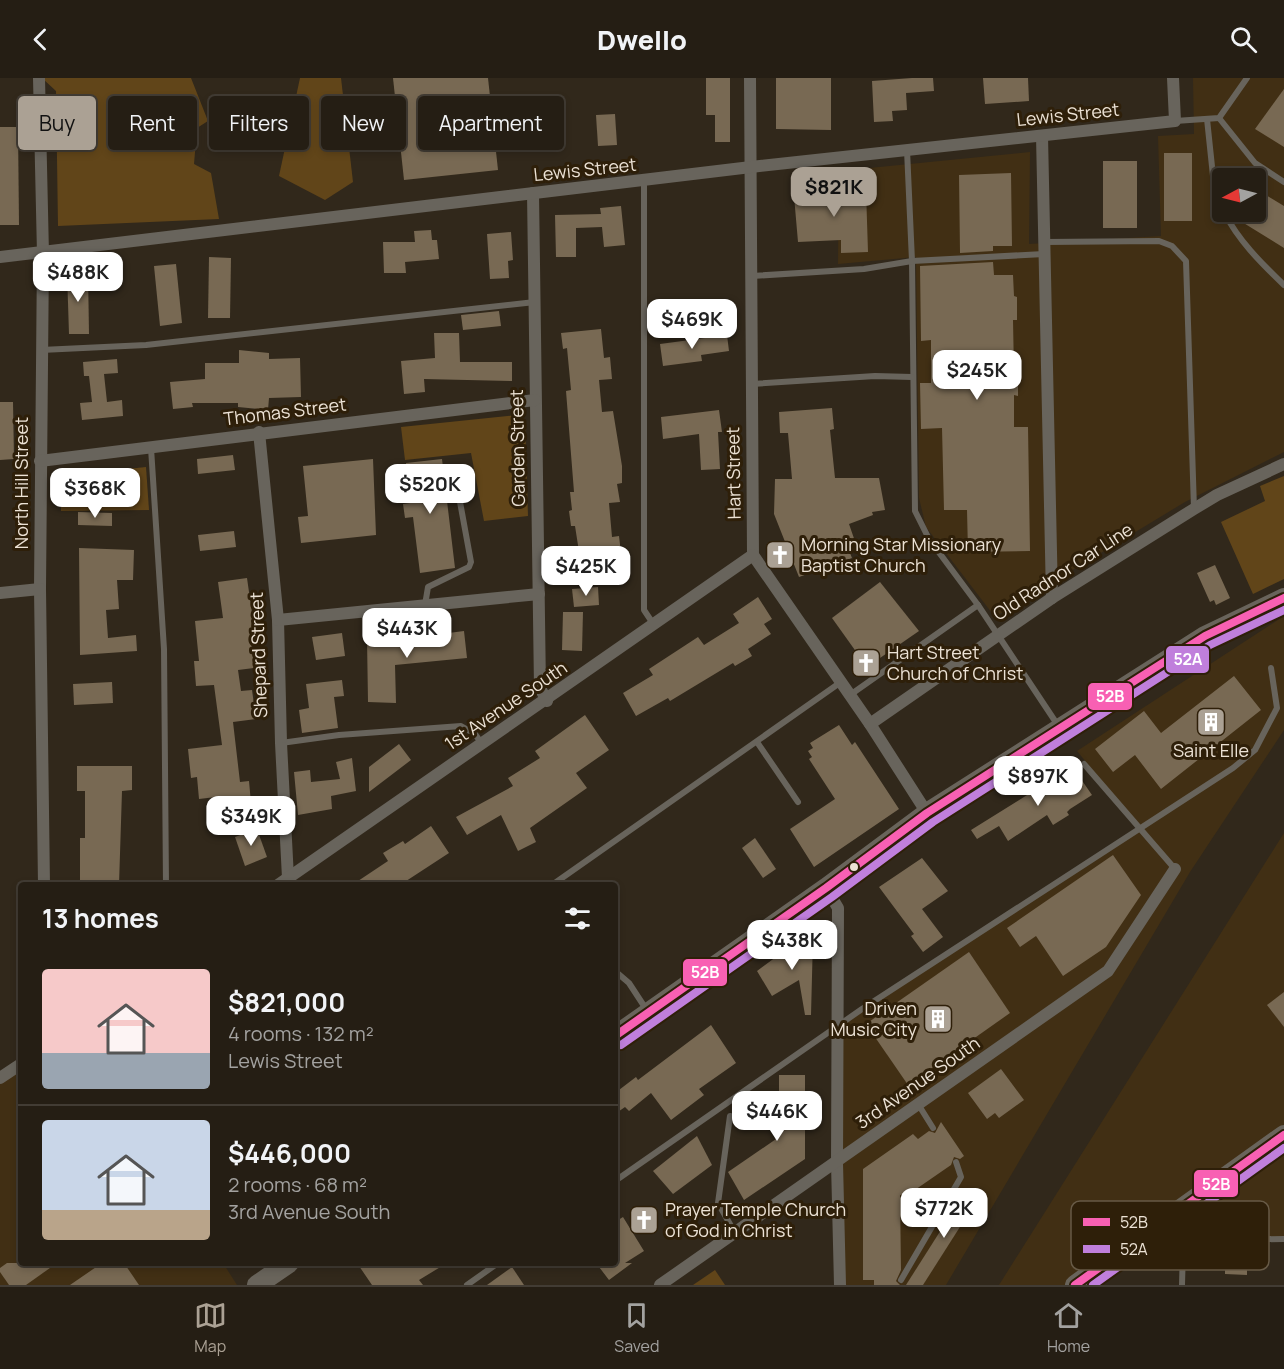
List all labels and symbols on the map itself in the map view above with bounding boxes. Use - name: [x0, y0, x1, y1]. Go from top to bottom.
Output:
- street label: Lewis Street: [1015, 97, 1121, 131]
- street label: Lewis Street: [532, 152, 638, 186]
- pin: $821K: [792, 167, 876, 218]
- north arrow: [1212, 168, 1266, 222]
- pin: $488K: [36, 252, 120, 303]
- pin: $469K: [650, 299, 734, 350]
- pin: $245K: [935, 350, 1019, 401]
- street label: Garden Street: [504, 389, 530, 507]
- street label: Thomas Street: [222, 392, 348, 430]
- street label: North Hill Street: [9, 417, 33, 549]
- street label: Hart Street: [720, 427, 746, 519]
- pin: $520K: [388, 464, 472, 515]
- pin: $368K: [53, 468, 137, 519]
- street label: Old Radnor Car Line: [988, 517, 1137, 625]
- place label: Morning Star Missionary Baptist Church: [801, 532, 1002, 577]
- church icon: Morning Star Missionary Baptist Church: [764, 539, 796, 571]
- pin: $425K: [544, 546, 628, 597]
- street label: Shepard Street: [244, 592, 272, 718]
- pin: $443K: [365, 608, 449, 659]
- place label: Hart Street Church of Christ: [887, 640, 1023, 685]
- line badge: 52A: [1165, 645, 1210, 674]
- church icon: Hart Street Church of Christ: [850, 647, 882, 679]
- text: 52A: [1174, 648, 1203, 670]
- street label: 1st Avenue South: [440, 655, 571, 755]
- line badge: 52B: [1087, 682, 1133, 711]
- text: 52B: [1096, 685, 1124, 707]
- building icon: Saint Elle: [1195, 706, 1227, 738]
- place label: Saint Elle: [1173, 738, 1249, 762]
- pin: $897K: [996, 756, 1080, 807]
- pin: $349K: [209, 796, 293, 847]
- unlabelled marker: [848, 861, 860, 873]
- pin: $438K: [750, 920, 834, 971]
- line badge: 52B: [682, 958, 728, 987]
- text: 52B: [691, 961, 719, 983]
- place label: Driven Music City: [830, 996, 917, 1041]
- building icon: Driven Music City: [922, 1003, 954, 1035]
- street label: 3rd Avenue South: [851, 1030, 984, 1134]
- pin: $446K: [735, 1091, 819, 1142]
- line badge: 52B: [1193, 1169, 1239, 1198]
- text: 52B: [1202, 1173, 1230, 1195]
- pin: $772K: [902, 1188, 986, 1239]
- place label: Prayer Temple Church of God in Christ: [665, 1197, 846, 1242]
- legend: [1071, 1201, 1269, 1270]
- church icon: Prayer Temple Church of God in Christ: [628, 1204, 660, 1236]
- text: 52B: [1120, 1211, 1148, 1233]
- text: 52A: [1120, 1238, 1148, 1260]

